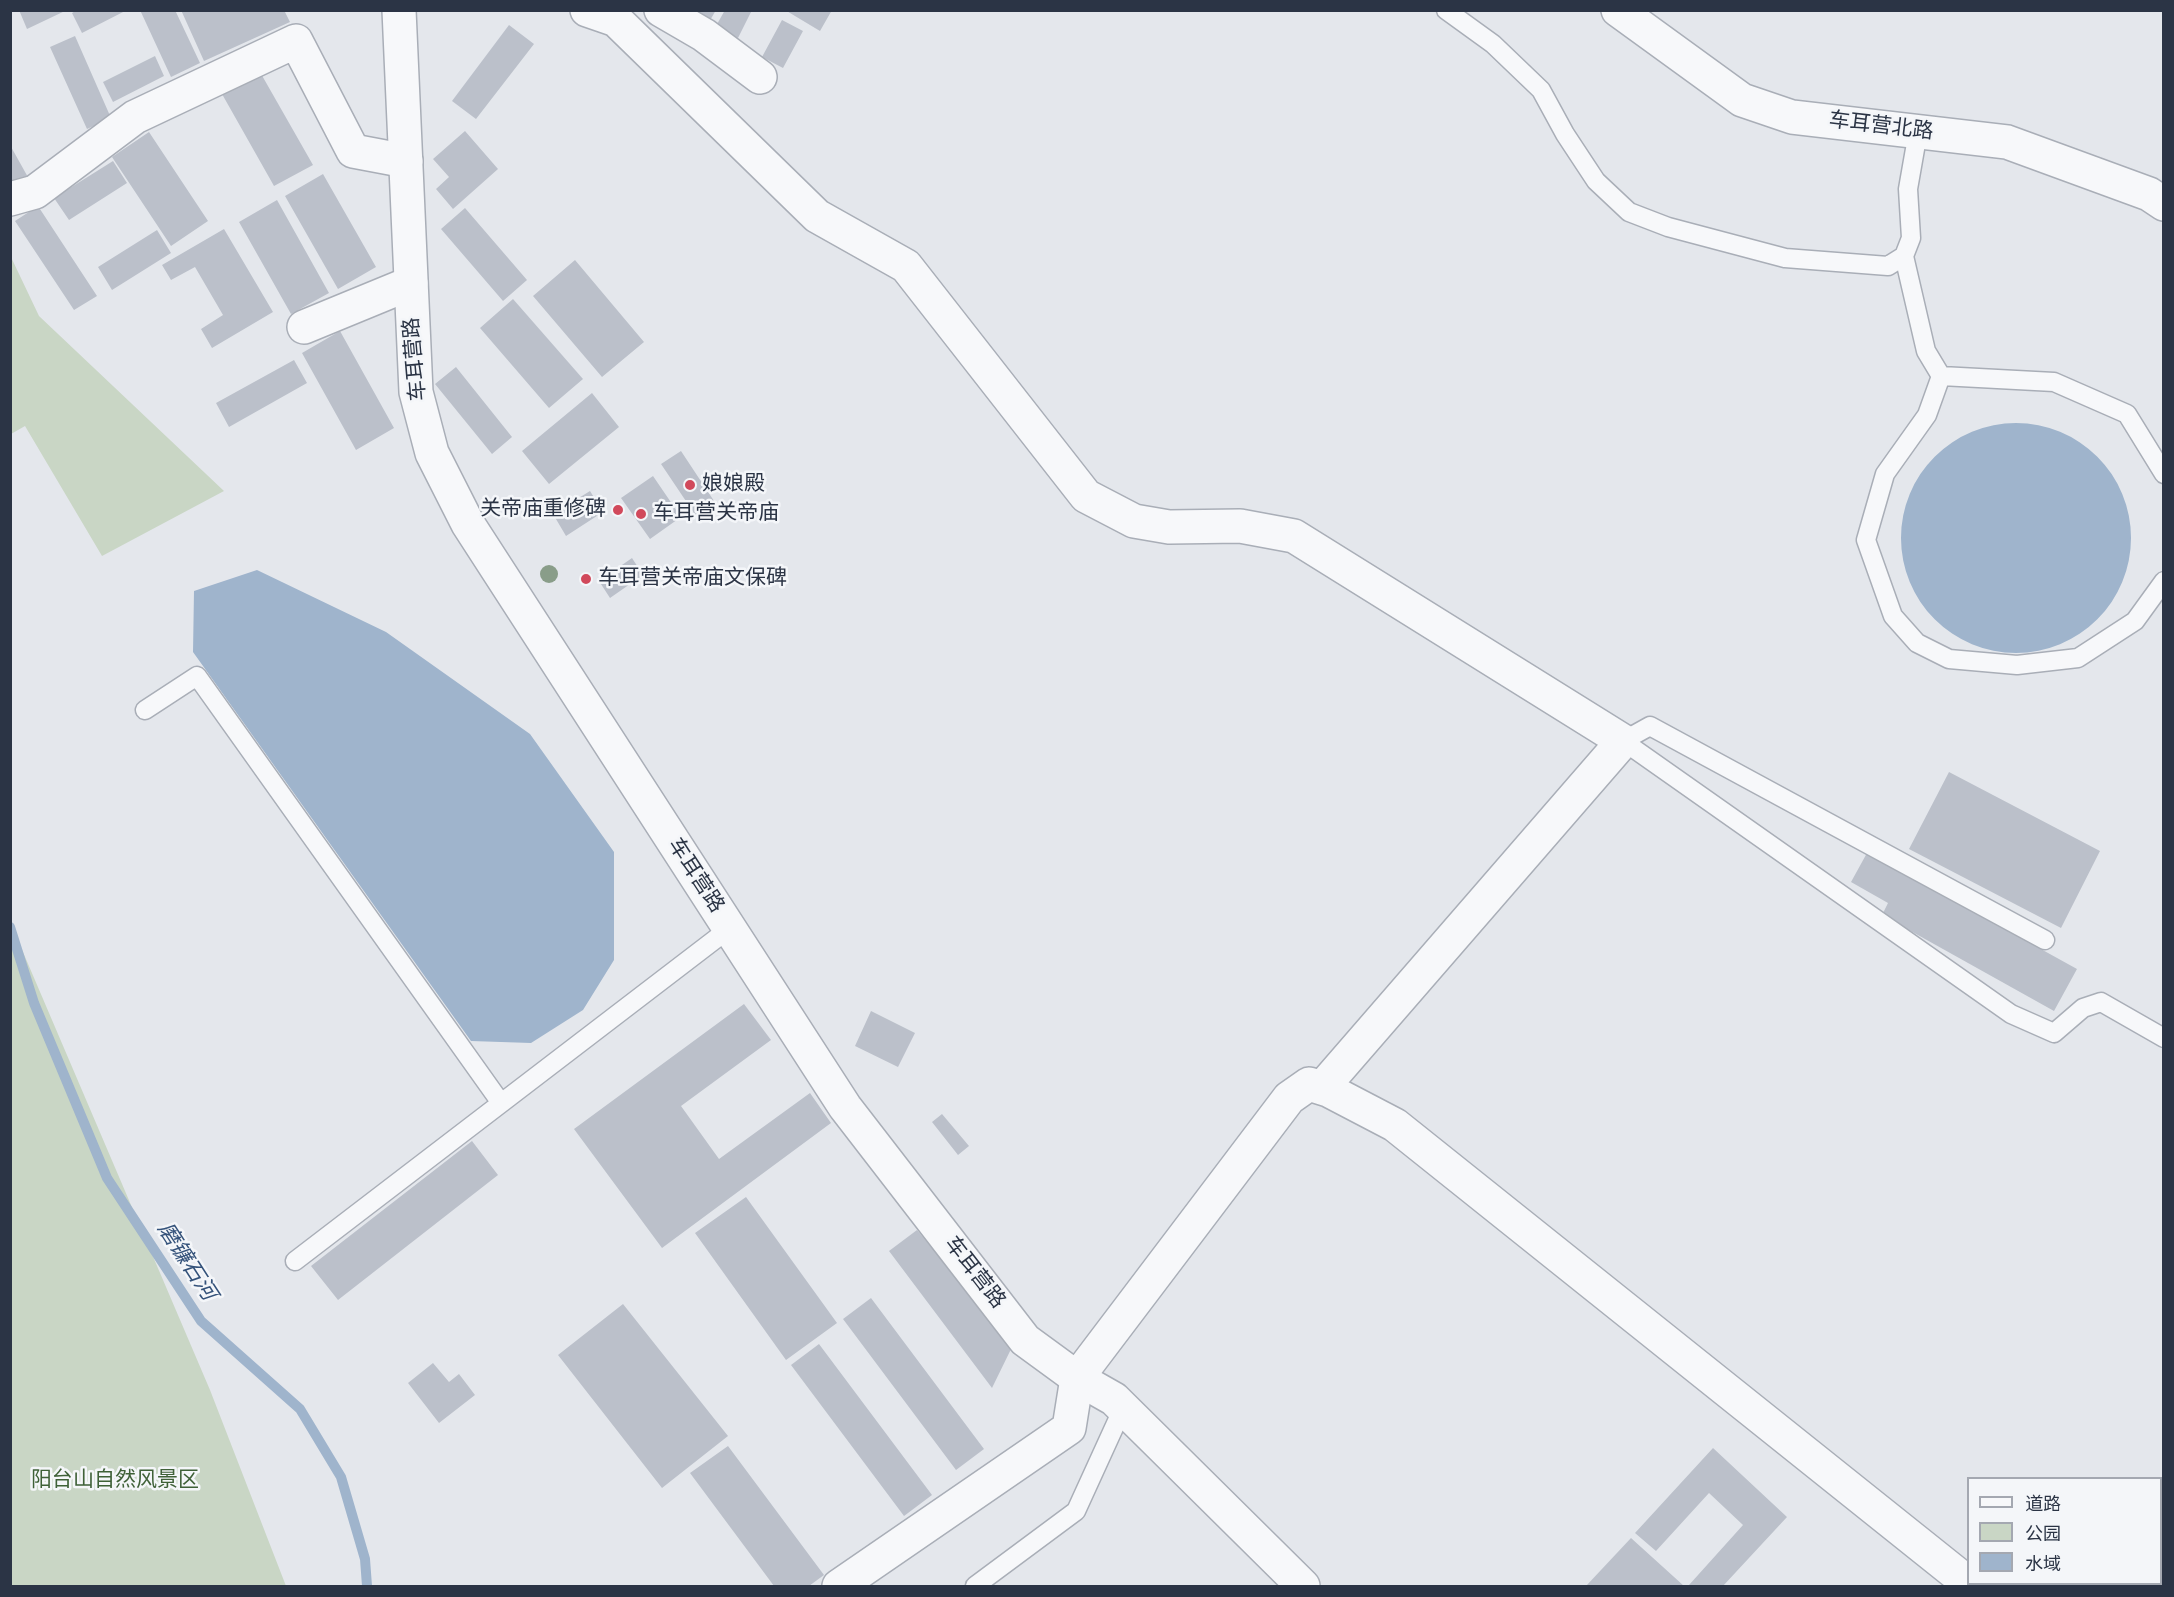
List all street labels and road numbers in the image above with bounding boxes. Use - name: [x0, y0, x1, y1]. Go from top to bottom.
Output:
- street label: 车耳营北路: [1827, 108, 1935, 146]
- street label: 车耳营路: [400, 316, 432, 402]
- street label: 车耳营路: [662, 834, 728, 918]
- street label: 车耳营路: [938, 1232, 1010, 1314]

